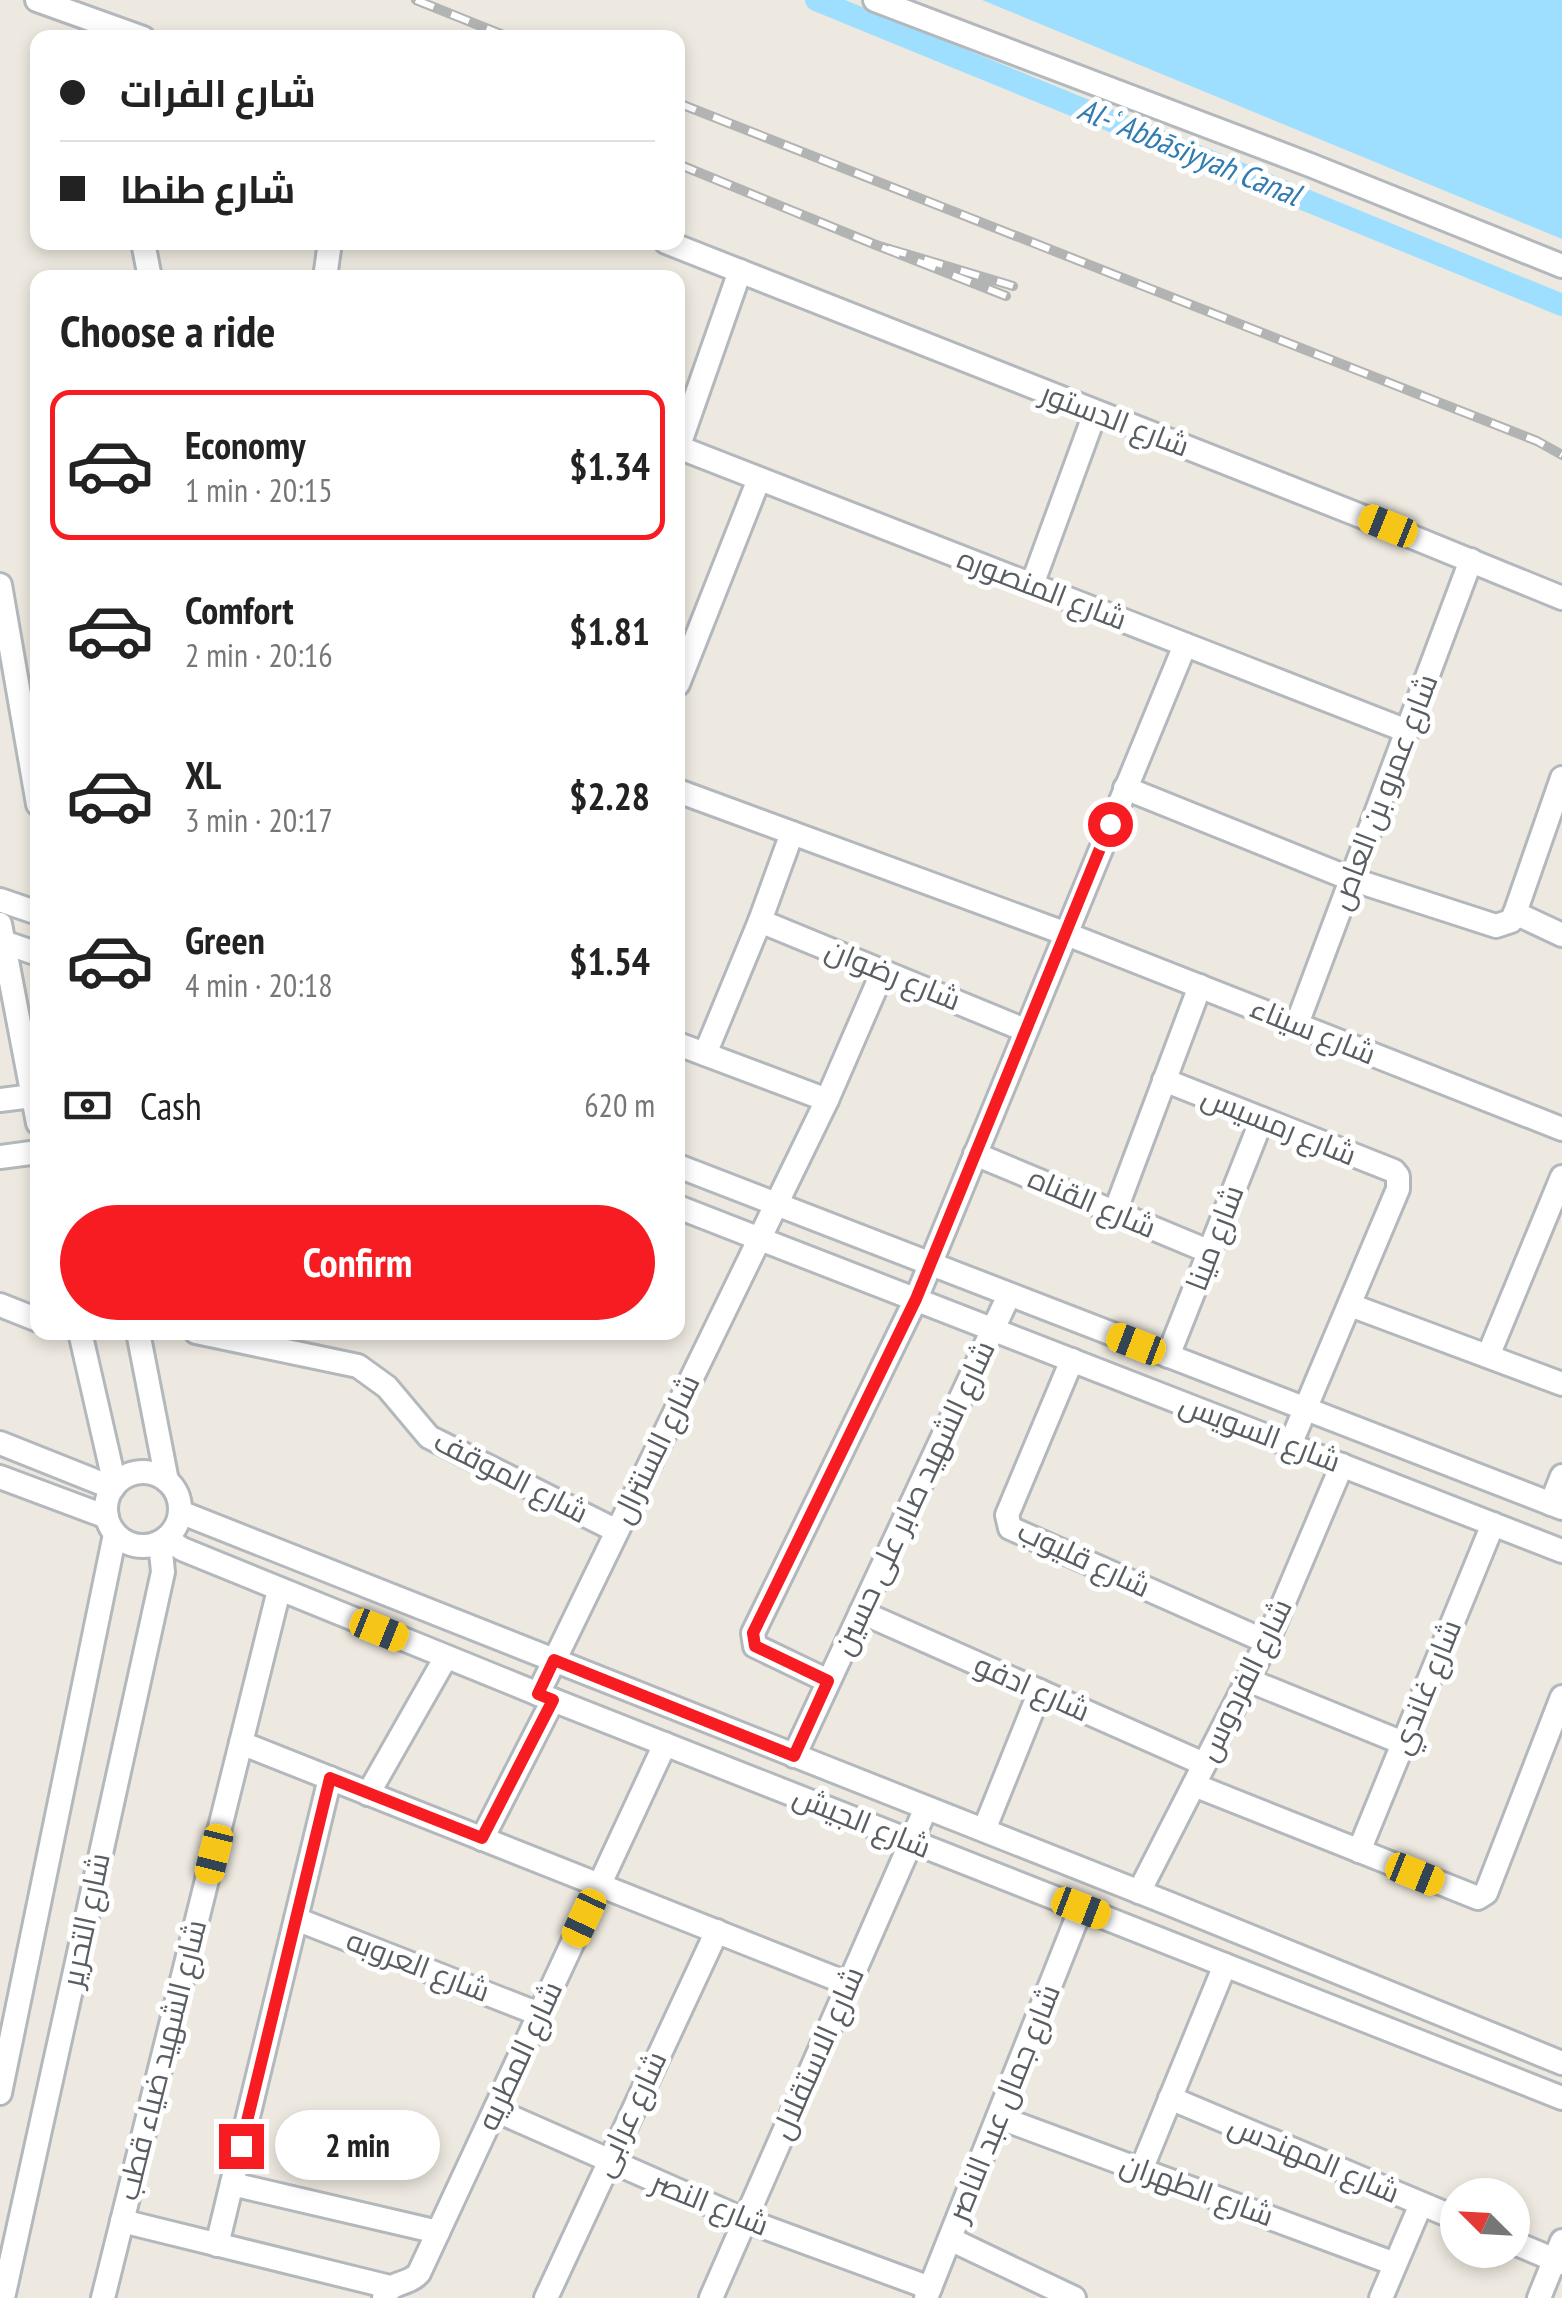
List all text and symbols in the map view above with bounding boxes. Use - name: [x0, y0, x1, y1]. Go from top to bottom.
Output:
- text: شارع الفرات: [120, 68, 316, 117]
- water label: Al-ʿAbbāsiyyah Canal: [1072, 87, 1309, 216]
- text: شارع طنطا: [120, 164, 295, 213]
- text: Choose a ride: [60, 301, 275, 359]
- street label: شارع الدستور: [1033, 372, 1195, 467]
- icon: car: [65, 420, 155, 510]
- text: Economy: [185, 420, 305, 469]
- text: $1.34: [569, 441, 650, 490]
- text: 1 min · 20:15: [185, 469, 333, 511]
- car: [1355, 501, 1421, 551]
- street label: شارع المنصوره: [952, 537, 1133, 640]
- icon: car: [65, 585, 155, 675]
- text: Comfort: [185, 585, 294, 634]
- text: $1.81: [569, 606, 650, 655]
- text: 2 min · 20:16: [185, 634, 333, 676]
- street label: شارع عمرو بن العاص: [1320, 668, 1447, 916]
- icon: car: [65, 750, 155, 840]
- text: XL: [185, 750, 221, 799]
- text: $2.28: [569, 771, 650, 820]
- text: 3 min · 20:17: [185, 799, 333, 841]
- route start: [1088, 802, 1133, 847]
- icon: car: [65, 915, 155, 1005]
- text: Green: [185, 915, 265, 964]
- street label: شارع رضوان: [820, 929, 967, 1020]
- text: $1.54: [569, 936, 650, 985]
- text: 4 min · 20:18: [185, 964, 333, 1006]
- street label: شارع سيناء: [1244, 987, 1382, 1074]
- street label: شارع رمسيس: [1196, 1076, 1363, 1175]
- icon: cash: [60, 1078, 115, 1133]
- text: Cash: [140, 1081, 202, 1130]
- text: 620 m: [584, 1084, 655, 1126]
- street label: شارع القناه: [1022, 1157, 1162, 1248]
- street label: شارع مينا: [1176, 1179, 1253, 1297]
- button: Confirm: [60, 1205, 655, 1320]
- car: [1103, 1319, 1169, 1369]
- street label: شارع الشهيد صابر على حسين: [823, 1334, 1004, 1662]
- street label: شارع السنترال: [602, 1367, 709, 1530]
- street label: شارع السويس: [1174, 1383, 1347, 1482]
- street label: شارع الموقف: [427, 1420, 595, 1533]
- street label: شارع قليوب: [1011, 1510, 1157, 1607]
- street label: شارع الفردوس: [1188, 1592, 1302, 1768]
- car: [346, 1605, 412, 1655]
- street label: شارع غاندي: [1380, 1613, 1474, 1761]
- street label: شارع ادفو: [968, 1644, 1097, 1731]
- street label: شارع الجيش: [787, 1775, 937, 1868]
- car: [192, 1821, 236, 1887]
- street label: شارع التحرير: [51, 1849, 120, 1993]
- car: [1382, 1849, 1448, 1899]
- car: [1048, 1883, 1114, 1933]
- car: [558, 1884, 610, 1952]
- street label: شارع الشهيد ضياء قطب: [107, 1915, 216, 2204]
- street label: شارع العروبه: [341, 1919, 496, 2012]
- street label: شارع الاستقلال: [761, 1960, 874, 2146]
- street label: شارع المطريه: [467, 1975, 572, 2137]
- street label: شارع جمال عبد الناصر: [937, 1978, 1070, 2229]
- street label: شارع عرابى: [583, 2044, 676, 2183]
- street label: شارع المهندس: [1222, 2104, 1406, 2213]
- callout: 2 min: [276, 2111, 441, 2181]
- route end: [219, 2124, 264, 2169]
- text: 2 min: [325, 2124, 390, 2166]
- street label: شارع الطهران: [1115, 2143, 1279, 2236]
- street label: شارع النصر: [644, 2161, 775, 2246]
- north arrow: [1440, 2178, 1530, 2268]
- map controls: [1440, 2178, 1530, 2268]

